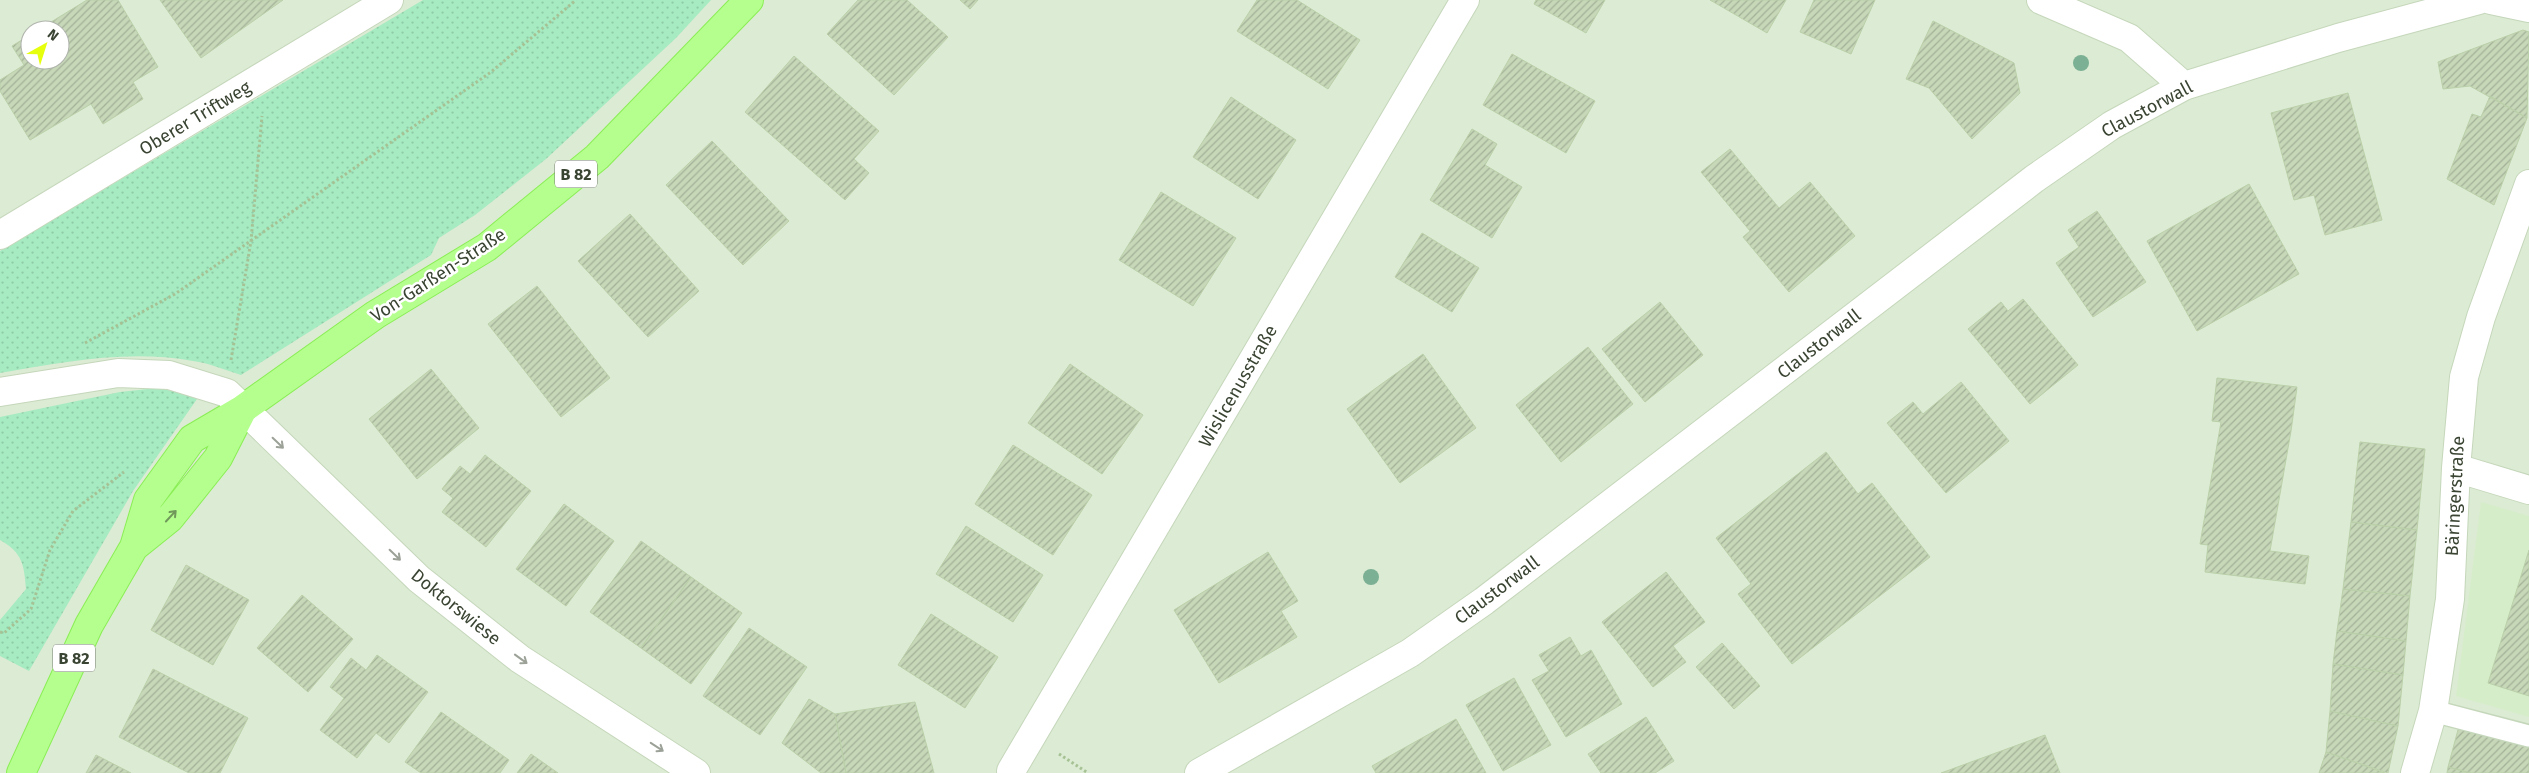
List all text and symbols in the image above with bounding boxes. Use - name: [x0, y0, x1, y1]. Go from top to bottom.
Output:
- north arrow: [20, 20, 70, 70]
- text: N: [44, 26, 62, 45]
- street label: Oberer Triftweg: [135, 76, 255, 160]
- street label: Claustorwall: [2098, 76, 2196, 142]
- road number: B 82: [555, 160, 597, 188]
- street label: Von-Garßen-Straße: [366, 223, 510, 327]
- street label: Claustorwall: [1773, 304, 1865, 384]
- street label: Wislicenusstraße: [1194, 321, 1282, 451]
- street label: Bäringerstraße: [2441, 435, 2469, 557]
- one-way arrow: [272, 436, 284, 448]
- one-way arrow: [165, 509, 177, 522]
- one-way arrow: [389, 549, 401, 562]
- street label: Claustorwall: [1450, 551, 1544, 629]
- street label: Doktorswiese: [407, 564, 505, 650]
- road number: B 82: [53, 644, 95, 671]
- one-way arrow: [513, 654, 527, 664]
- one-way arrow: [649, 743, 663, 753]

